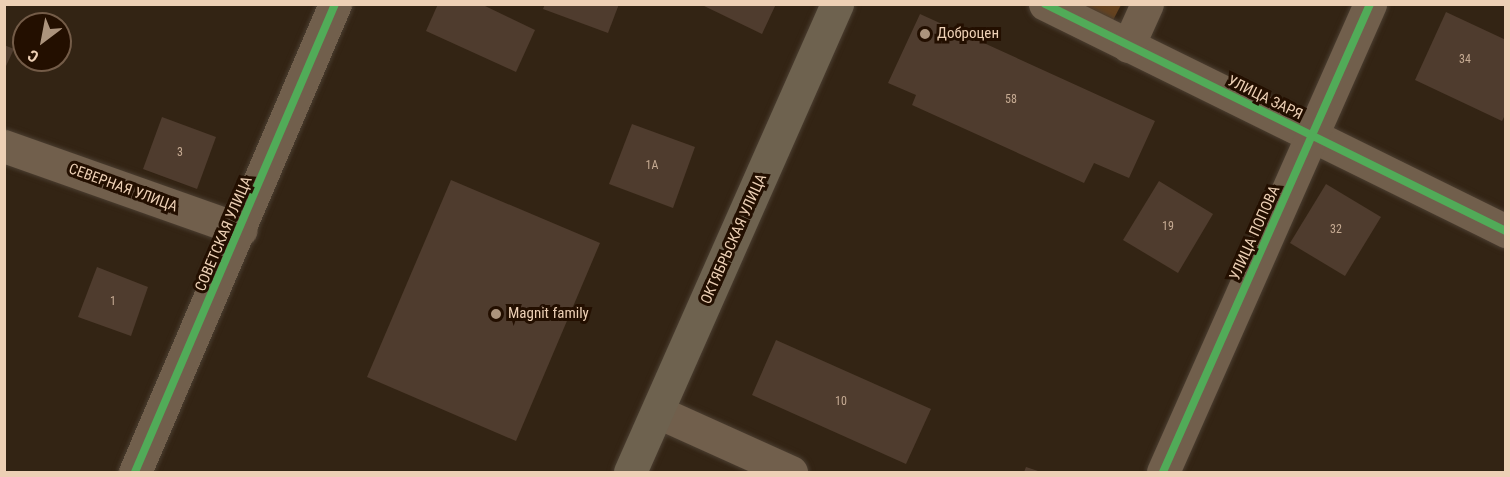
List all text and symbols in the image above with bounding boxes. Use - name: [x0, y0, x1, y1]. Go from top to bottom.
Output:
- north arrow: [12, 12, 72, 72]
- place label: Доброцен: [937, 25, 999, 43]
- marker: Доброцен: [918, 27, 932, 41]
- text: С: [24, 46, 42, 66]
- house number: 34: [1459, 53, 1471, 67]
- street label: УЛИЦА ЗАРЯ: [1225, 72, 1305, 124]
- house number: 58: [1005, 93, 1017, 107]
- house number: 3: [177, 146, 183, 160]
- house number: 1А: [646, 159, 658, 173]
- street label: СЕВЕРНАЯ УЛИЦА: [66, 160, 180, 216]
- street label: ОКТЯБРЬСКАЯ УЛИЦА: [697, 171, 771, 307]
- street label: СОВЕТСКАЯ УЛИЦА: [192, 174, 256, 294]
- street label: УЛИЦА ПОПОВА: [1226, 183, 1284, 283]
- house number: 19: [1162, 220, 1174, 234]
- house number: 32: [1330, 223, 1342, 237]
- house number: 1: [110, 295, 116, 309]
- place label: Magnit family: [508, 305, 589, 323]
- marker: Magnit family: [489, 307, 503, 321]
- house number: 10: [835, 395, 847, 409]

